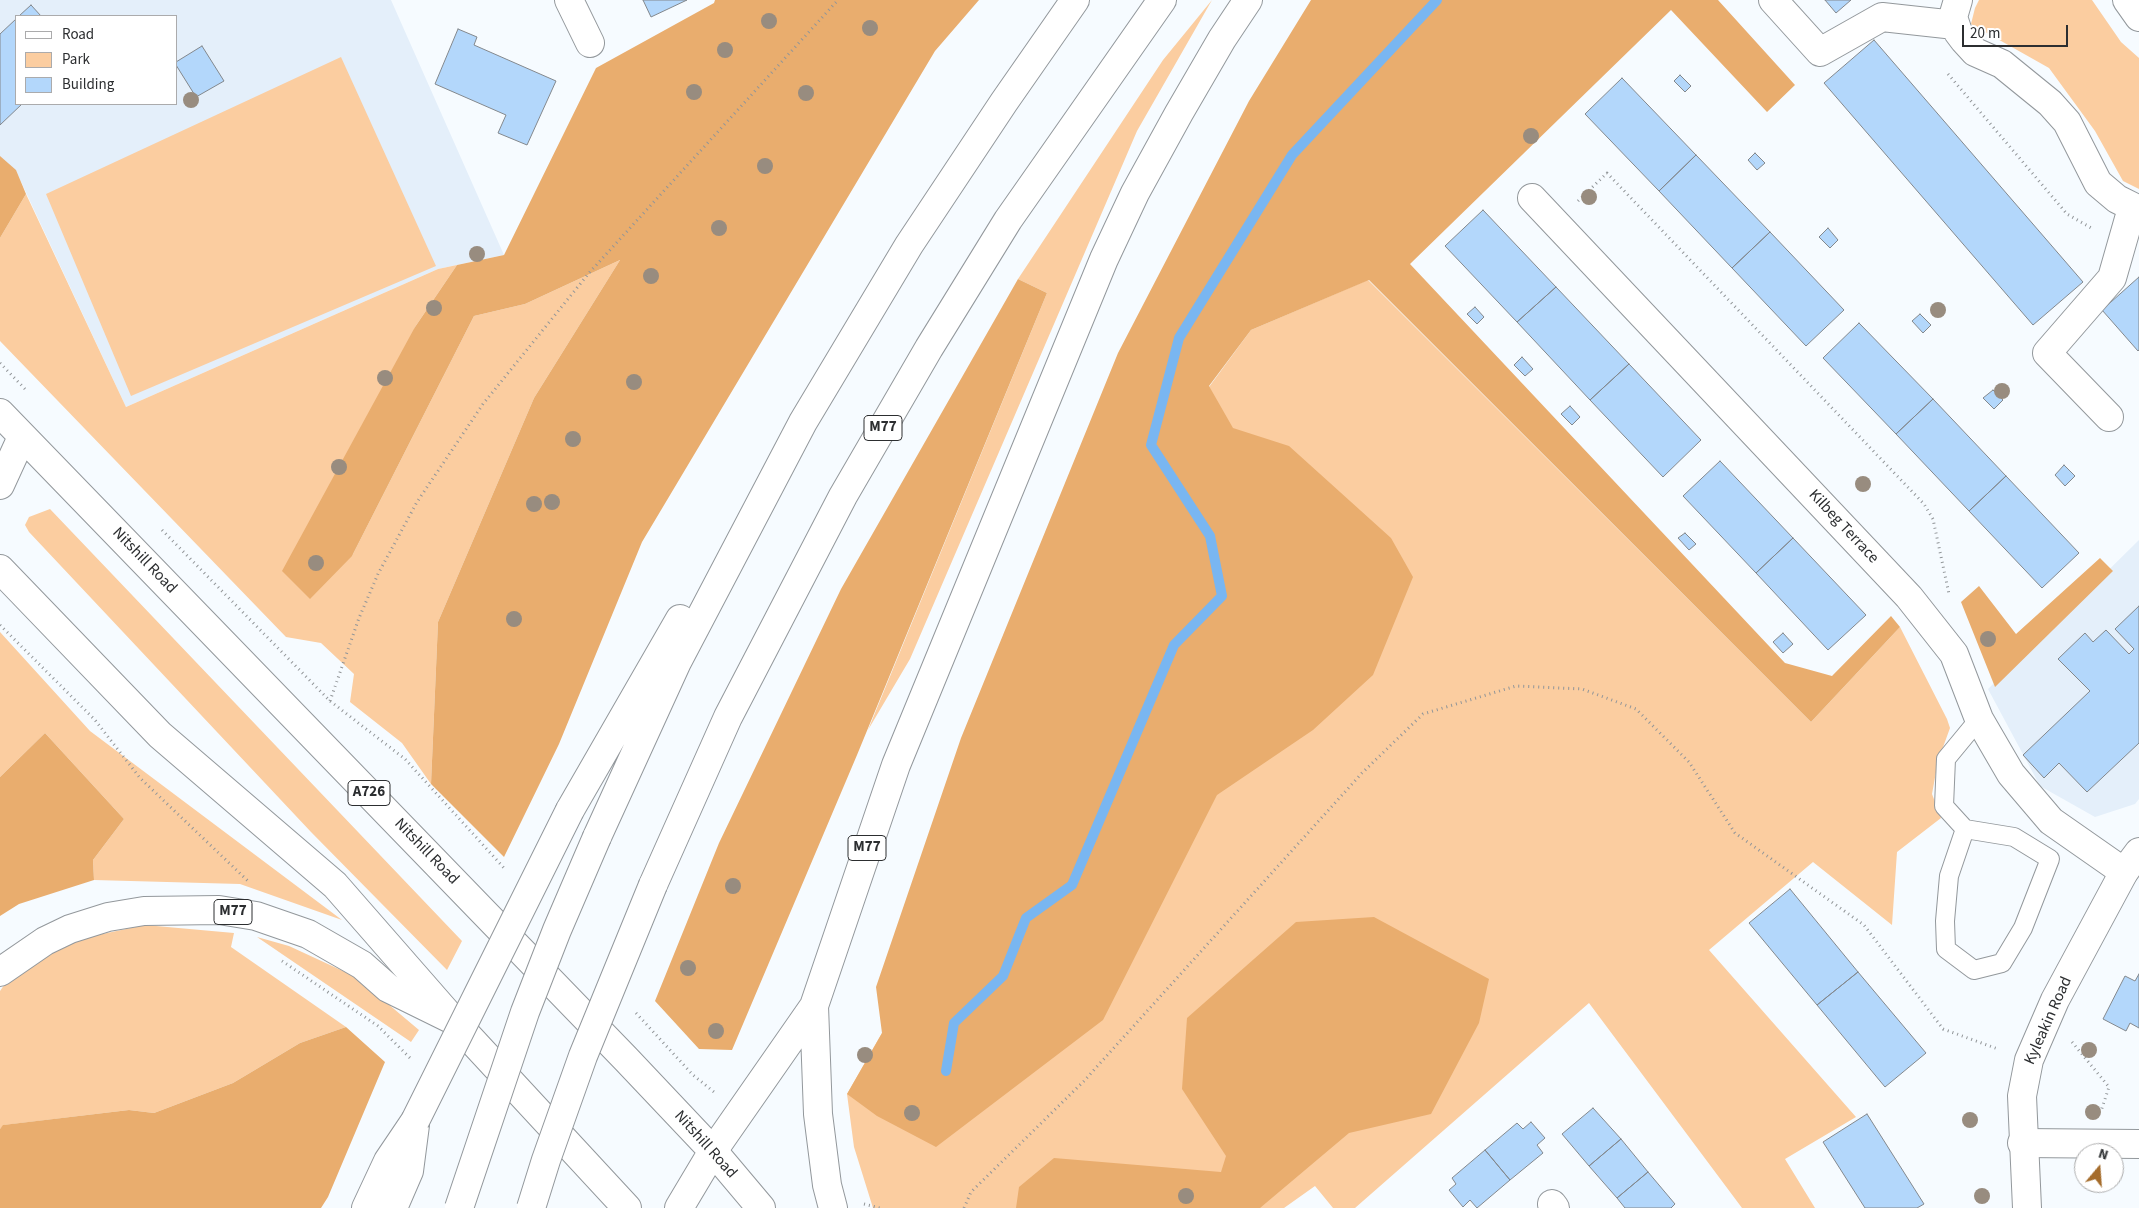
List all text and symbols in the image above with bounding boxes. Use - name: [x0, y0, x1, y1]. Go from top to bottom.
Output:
- legend: [15, 15, 178, 105]
- scale bar: [1964, 15, 2070, 47]
- text: 20 m: [1970, 23, 2000, 44]
- text: Road: [62, 24, 94, 45]
- text: Park: [62, 49, 90, 70]
- text: Building: [62, 74, 114, 95]
- road number: M77: [864, 416, 902, 440]
- street label: Kilbeg Terrace: [1804, 486, 1882, 568]
- street label: Nitshill Road: [108, 524, 180, 598]
- road number: A726: [348, 780, 390, 806]
- street label: Nitshill Road: [390, 815, 462, 889]
- road number: M77: [848, 836, 886, 860]
- road number: M77: [214, 900, 252, 924]
- street label: Kyleakin Road: [2021, 974, 2077, 1068]
- street label: Nitshill Road: [670, 1107, 740, 1183]
- north arrow: [2074, 1143, 2124, 1193]
- text: N: [2096, 1144, 2111, 1166]

